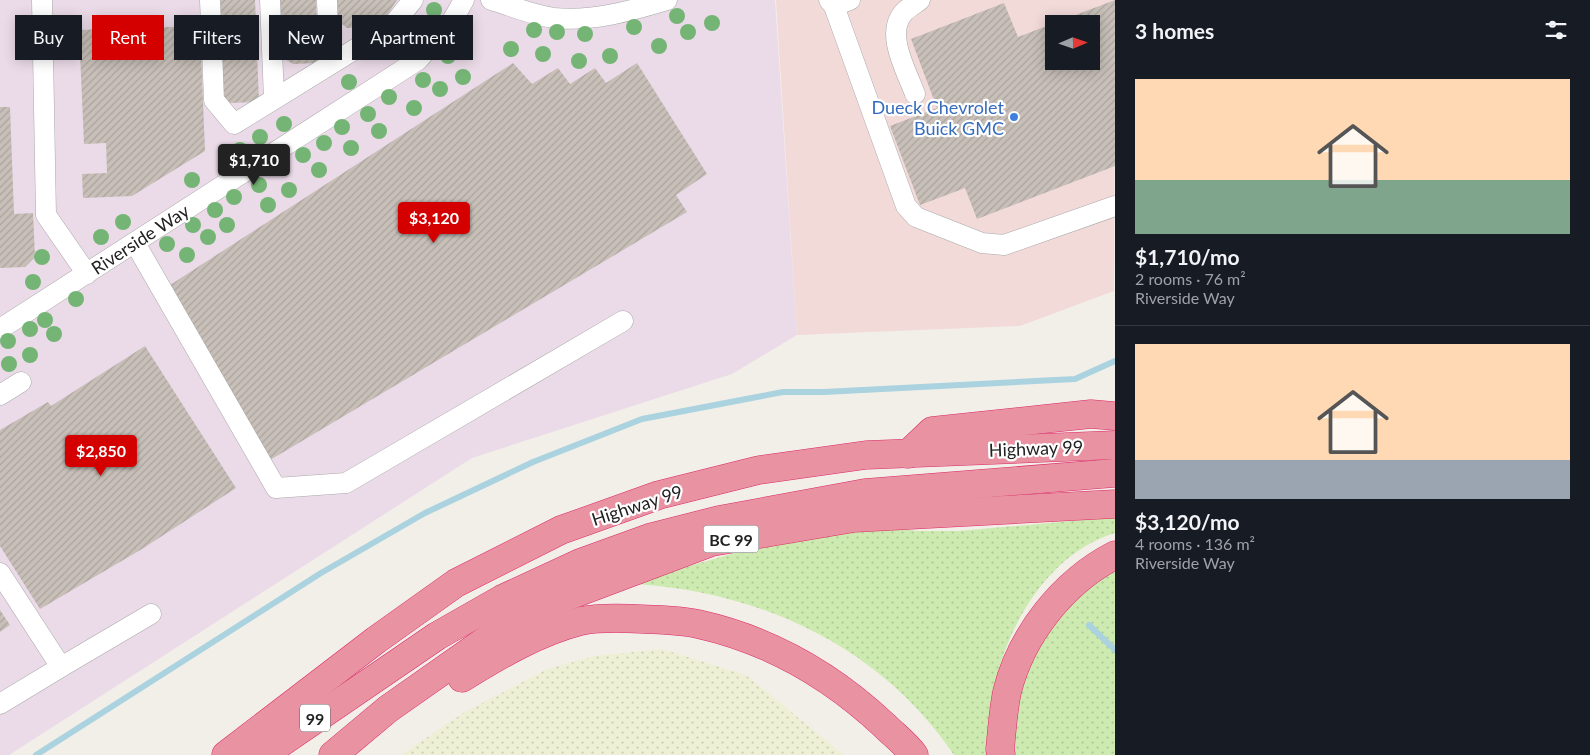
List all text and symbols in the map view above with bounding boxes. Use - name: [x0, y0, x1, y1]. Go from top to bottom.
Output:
- chip: Buy: [15, 15, 82, 60]
- chip: Rent: [92, 15, 164, 60]
- chip: Filters: [174, 15, 259, 60]
- chip: New: [269, 15, 342, 60]
- chip: Apartment: [352, 15, 473, 60]
- north arrow: [1045, 15, 1100, 70]
- map controls: [1045, 15, 1100, 70]
- icon: filters: [1542, 16, 1570, 44]
- text: 3 homes: [1135, 18, 1214, 43]
- place label: Dueck Chevrolet Buick GMC: [871, 96, 1005, 139]
- marker: Dueck Chevrolet Buick GMC: [1008, 111, 1020, 123]
- icon: home: [1308, 111, 1398, 201]
- pin: $1,710: [213, 144, 295, 186]
- text: $1,710: [229, 150, 279, 169]
- street label: Riverside Way: [87, 199, 194, 279]
- pin: $3,120: [393, 202, 475, 244]
- text: $3,120: [409, 208, 459, 227]
- text: $1,710/mo: [1135, 244, 1240, 269]
- text: 2 rooms · 76 m²: [1135, 269, 1246, 288]
- text: Riverside Way: [1135, 288, 1235, 307]
- icon: home: [1308, 377, 1398, 467]
- pin: $2,850: [60, 434, 142, 477]
- street label: Highway 99: [988, 435, 1084, 461]
- text: $2,850: [76, 441, 126, 460]
- street label: Highway 99: [589, 480, 685, 530]
- text: $3,120/mo: [1135, 509, 1240, 534]
- road number: BC 99: [704, 526, 758, 552]
- text: 4 rooms · 136 m²: [1135, 534, 1255, 553]
- text: Riverside Way: [1135, 553, 1235, 572]
- road number: 99: [300, 704, 330, 731]

